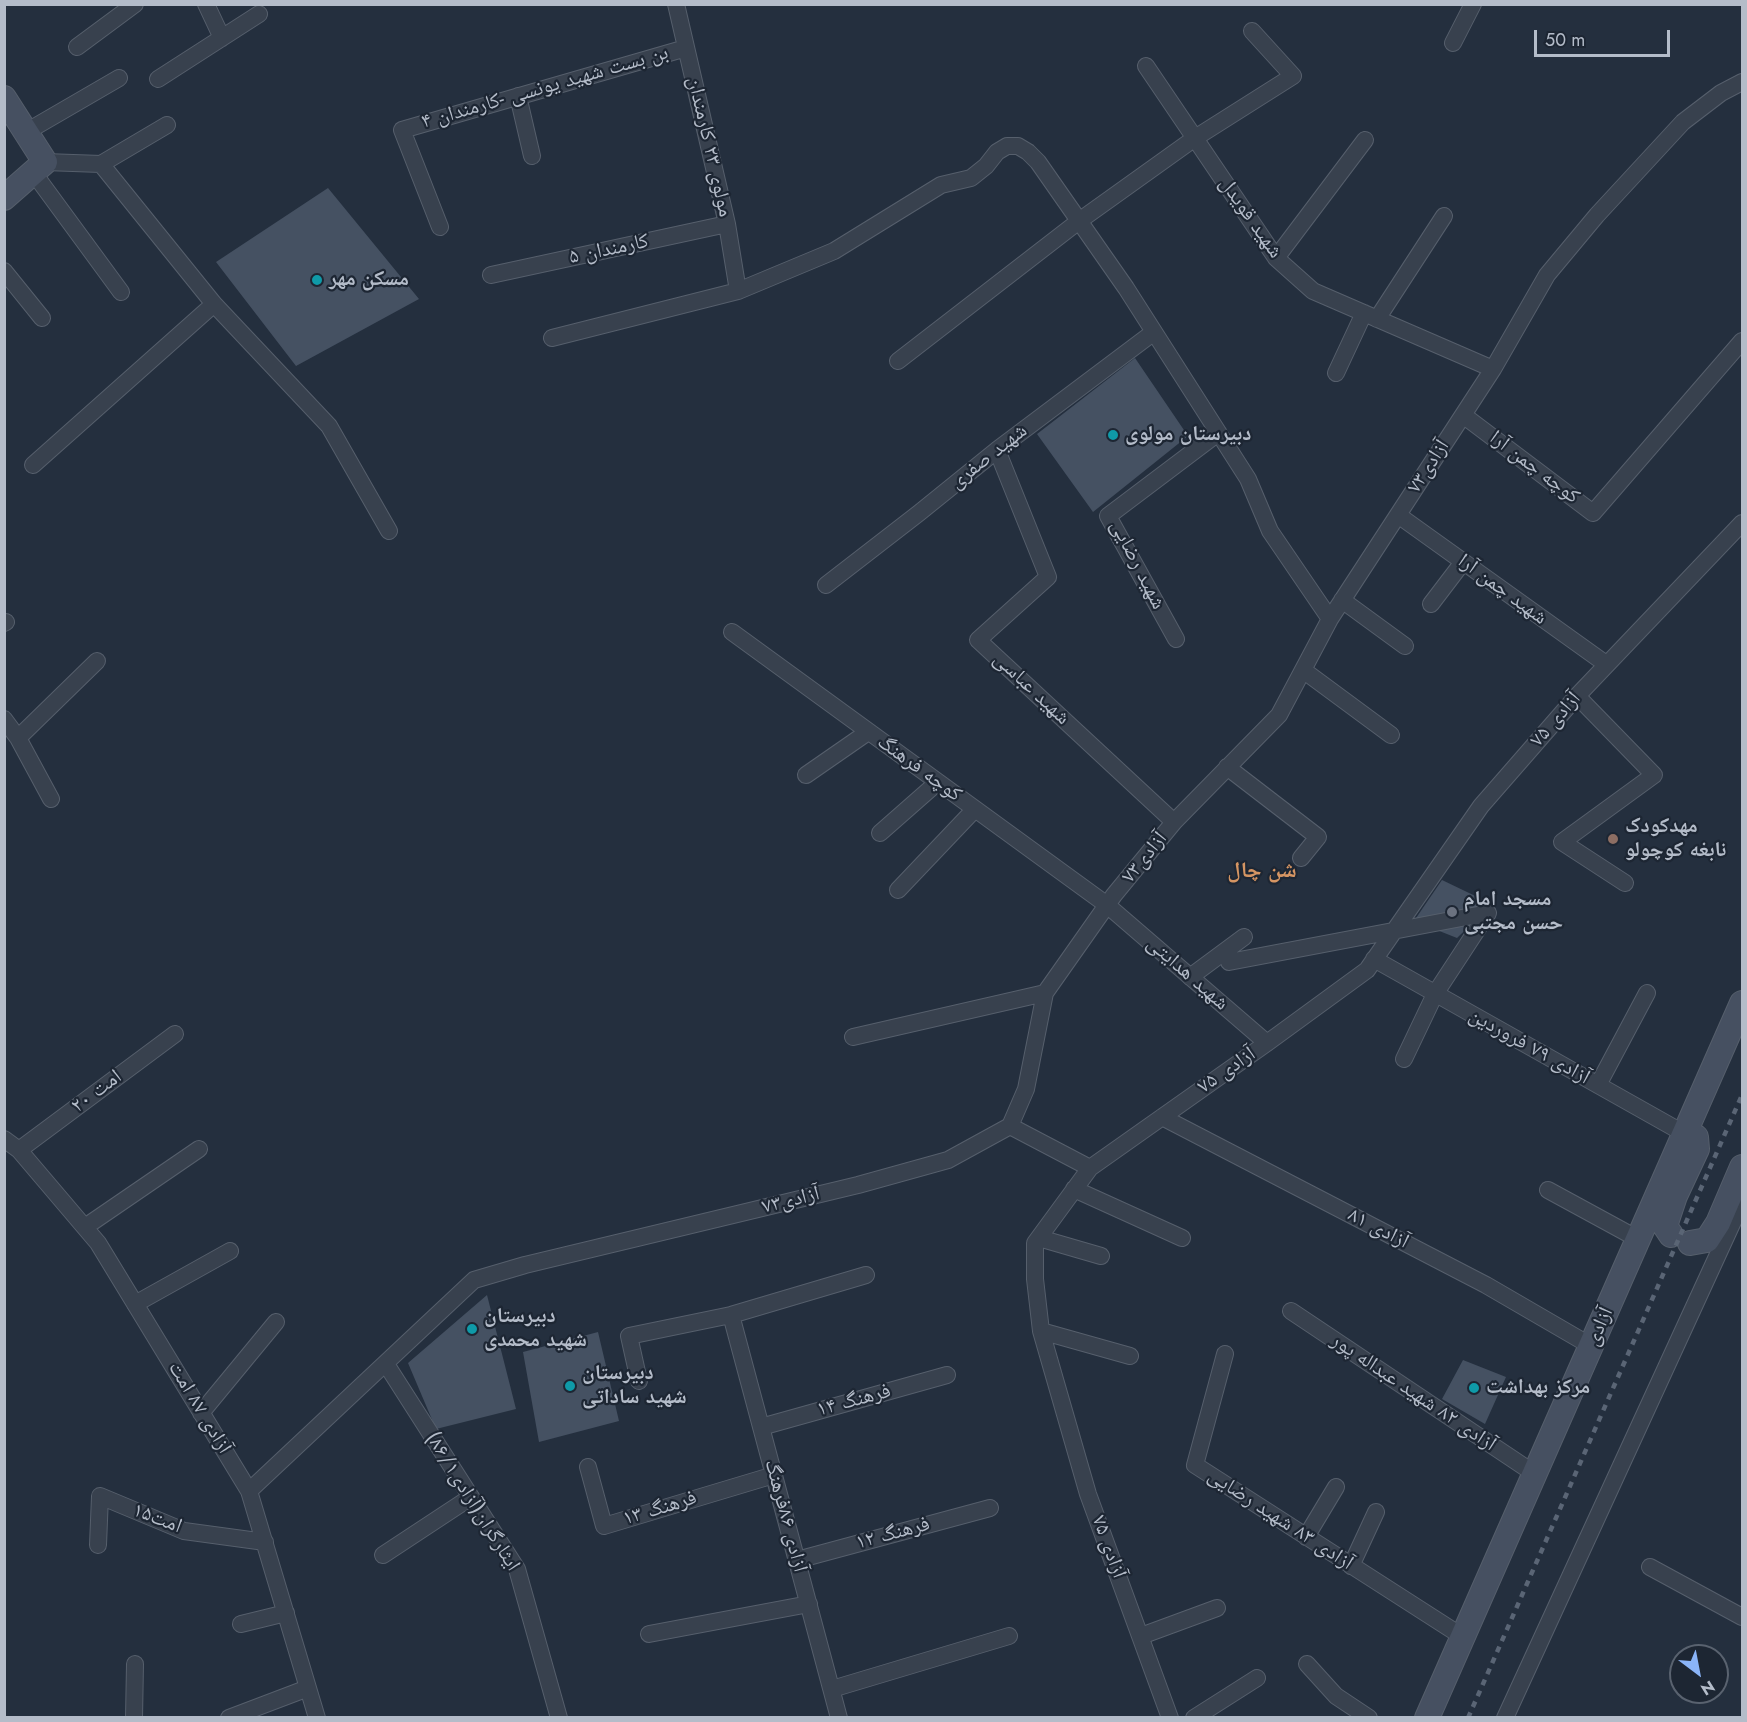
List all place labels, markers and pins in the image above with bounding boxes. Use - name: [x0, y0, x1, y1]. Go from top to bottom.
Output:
- place label: مسکن مهر: [329, 267, 409, 293]
- marker: مسکن مهر: [310, 273, 324, 287]
- place label: دبیرستان مولوی: [1125, 422, 1251, 448]
- marker: دبیرستان مولوی: [1106, 428, 1120, 442]
- place label: مهدکودک نابغه کوچولو: [1625, 814, 1726, 864]
- marker: مهدکودک نابغه کوچولو: [1606, 832, 1620, 846]
- place label: مسجد امام حسن مجتبی: [1464, 887, 1563, 937]
- marker: مسجد امام حسن مجتبی: [1445, 905, 1459, 919]
- place label: دبیرستان شهید محمدی: [484, 1304, 587, 1354]
- marker: دبیرستان شهید محمدی: [465, 1322, 479, 1336]
- place label: دبیرستان شهید ساداتی: [582, 1361, 687, 1411]
- place label: مرکز بهداشت: [1486, 1375, 1590, 1401]
- marker: دبیرستان شهید ساداتی: [563, 1379, 577, 1393]
- marker: مرکز بهداشت: [1467, 1381, 1481, 1395]

